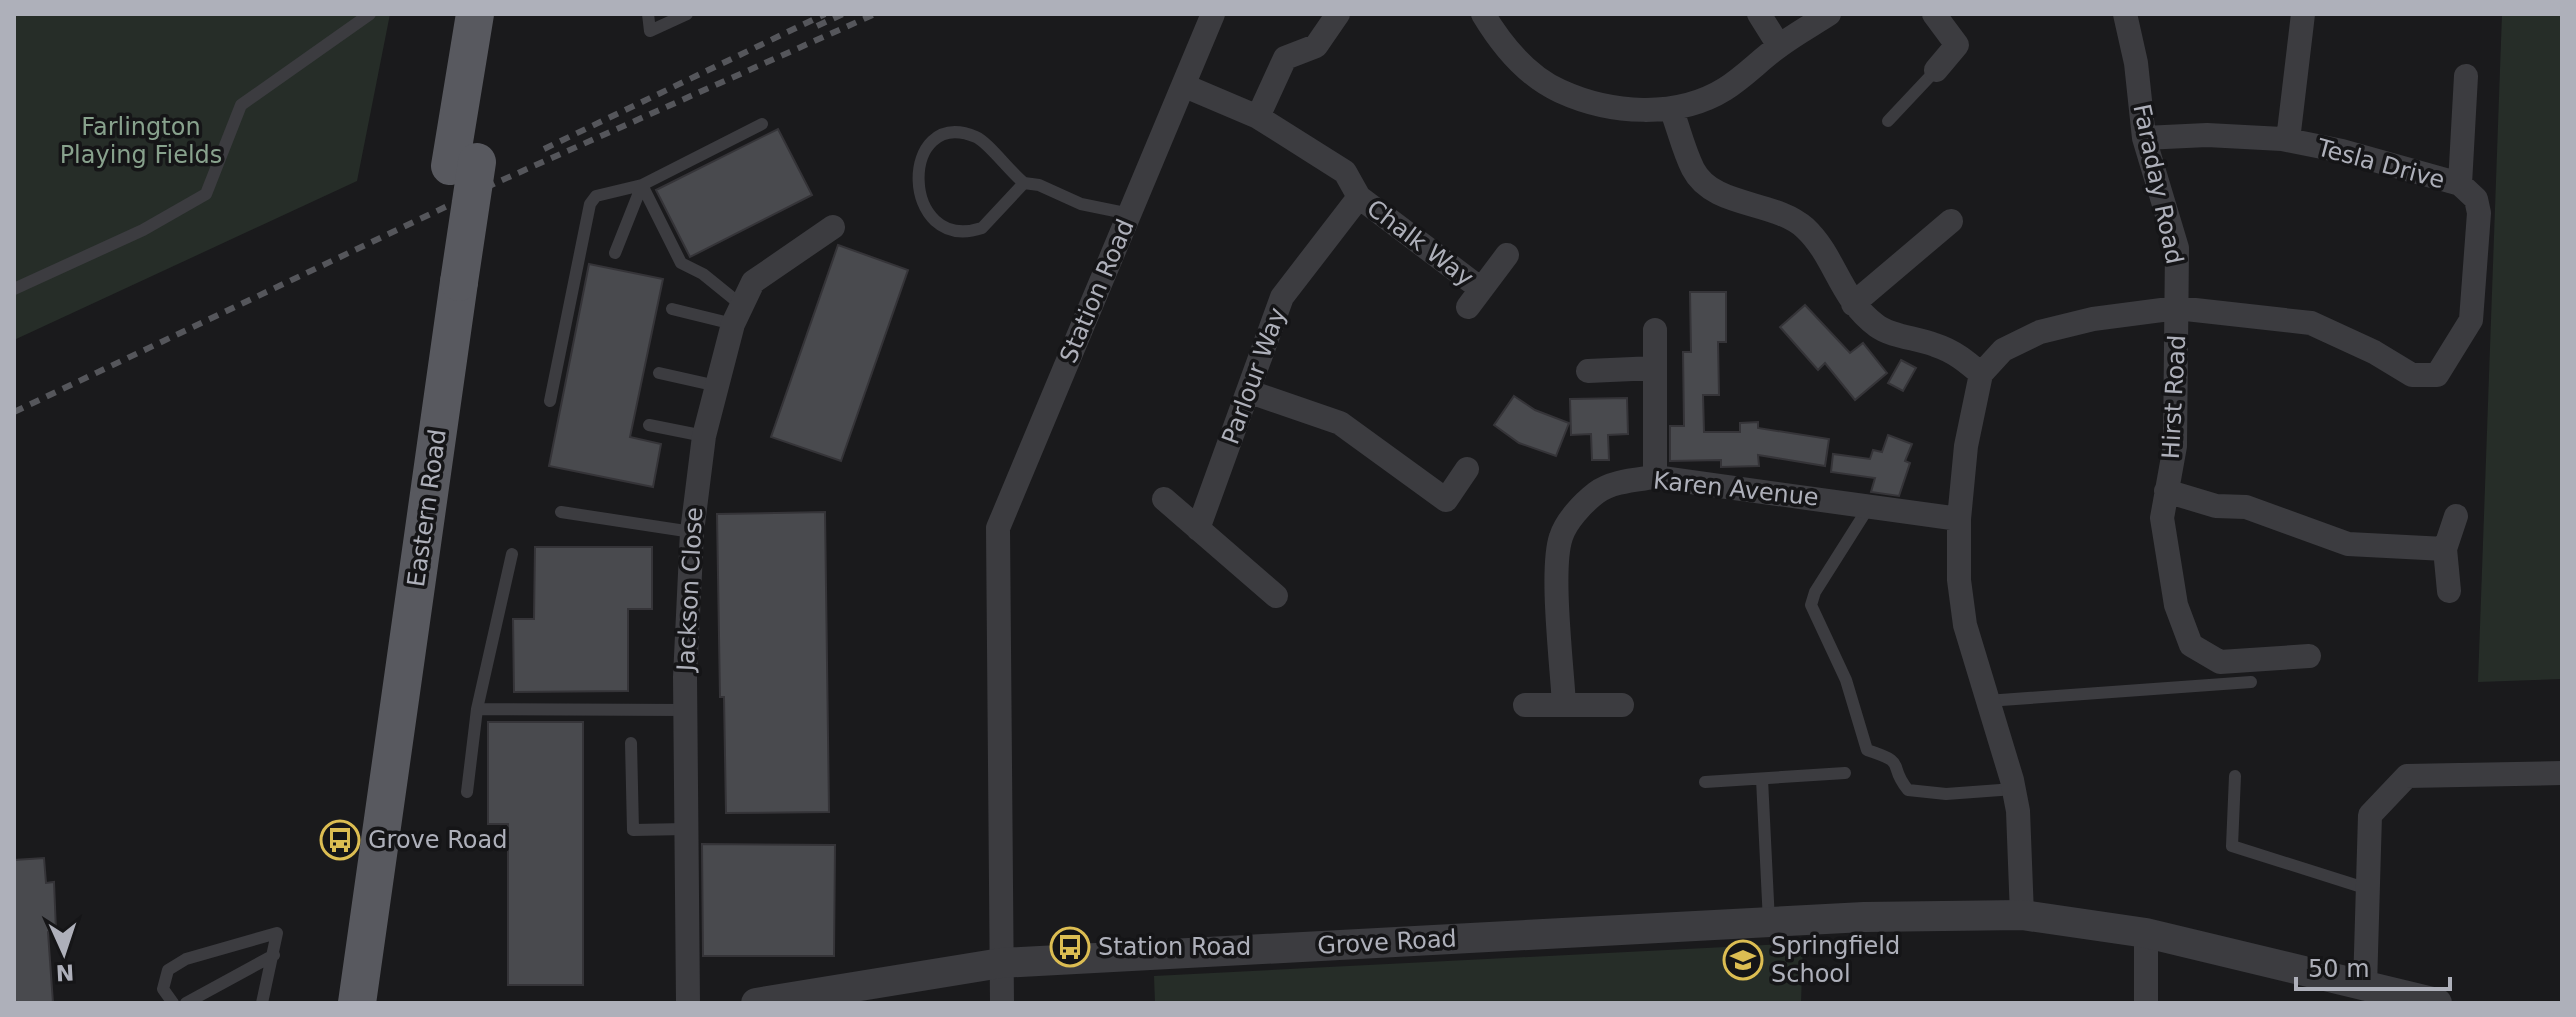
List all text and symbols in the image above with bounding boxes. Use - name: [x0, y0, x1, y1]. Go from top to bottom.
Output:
- street label: Faraday Road: [2127, 101, 2189, 267]
- park label: Farlington Playing Fields: [60, 113, 222, 169]
- street label: Tesla Drive: [2313, 133, 2448, 194]
- street label: Chalk Way: [1361, 194, 1479, 292]
- street label: Station Road: [1054, 215, 1140, 367]
- street label: Parlour Way: [1216, 304, 1292, 448]
- street label: Hirst Road: [2157, 334, 2191, 460]
- street label: Eastern Road: [402, 427, 452, 589]
- street label: Karen Avenue: [1652, 466, 1820, 512]
- street label: Jackson Close: [672, 506, 708, 674]
- bus stop icon: Grove Road: [319, 819, 361, 861]
- place label: Grove Road: [368, 826, 507, 854]
- north arrow: [24, 913, 104, 993]
- street label: Grove Road: [1317, 924, 1457, 960]
- bus stop icon: Station Road: [1049, 926, 1091, 968]
- place label: Springfield School: [1771, 932, 1900, 988]
- place label: Station Road: [1098, 933, 1251, 961]
- school or university icon: Springfield School: [1722, 939, 1764, 981]
- scale bar: [2296, 941, 2450, 991]
- text: 50 m: [2308, 955, 2370, 983]
- text: N: [55, 960, 75, 985]

